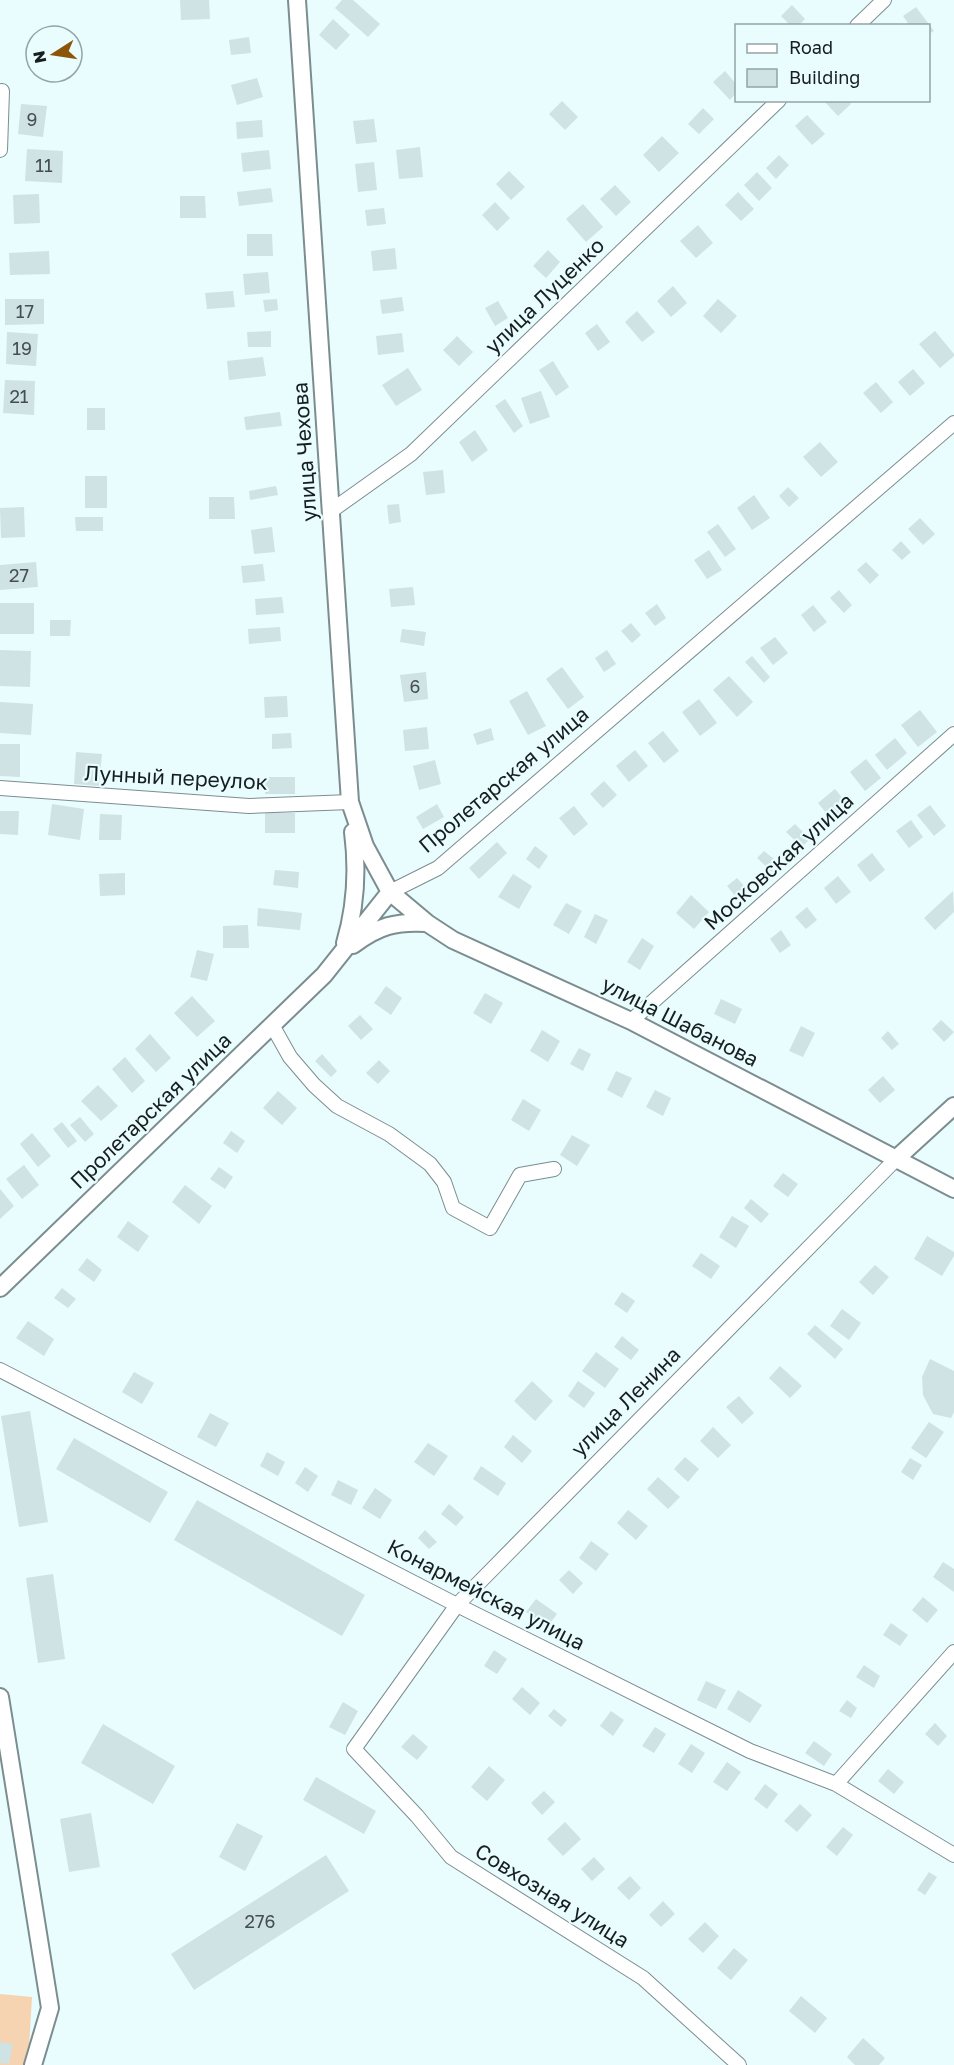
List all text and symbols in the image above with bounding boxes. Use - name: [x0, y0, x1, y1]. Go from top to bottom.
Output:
- north arrow: [24, 24, 84, 84]
- legend: [735, 24, 930, 102]
- text: Road: [789, 36, 833, 58]
- text: N: [28, 49, 50, 65]
- text: Building: [789, 66, 860, 88]
- house number: 9: [27, 108, 37, 130]
- house number: 11: [35, 154, 53, 176]
- street label: улица Луценко: [479, 232, 609, 359]
- house number: 17: [16, 300, 34, 322]
- house number: 19: [12, 337, 32, 359]
- street label: улица Чехова: [286, 381, 322, 523]
- house number: 21: [9, 385, 29, 407]
- house number: 27: [9, 564, 29, 586]
- house number: 6: [410, 675, 420, 697]
- street label: Пролетарская улица: [413, 701, 594, 858]
- street label: Лунный переулок: [84, 759, 268, 795]
- street label: Московская улица: [698, 787, 858, 935]
- street label: улица Шабанова: [598, 970, 763, 1072]
- street label: Пролетарская улица: [64, 1027, 236, 1194]
- street label: улица Ленина: [565, 1341, 685, 1461]
- street label: Конармейская улица: [383, 1533, 590, 1655]
- street label: Совхозная улица: [471, 1837, 634, 1953]
- house number: 276: [245, 1910, 275, 1932]

